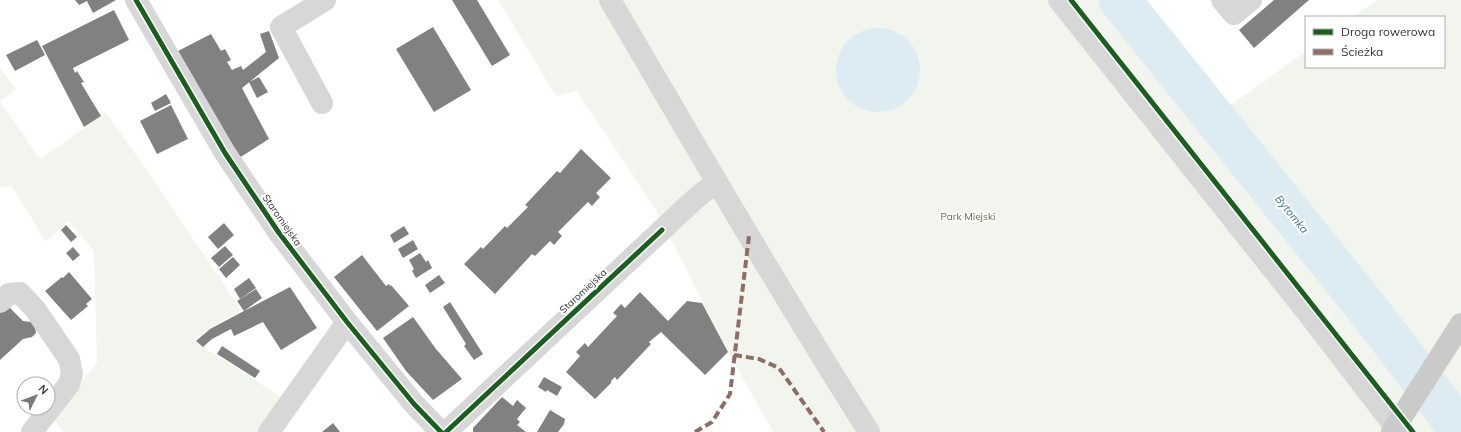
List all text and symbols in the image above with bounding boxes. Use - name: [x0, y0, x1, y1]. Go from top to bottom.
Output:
- legend: [1305, 16, 1445, 68]
- text: Droga rowerowa: [1341, 24, 1435, 39]
- text: Ścieżka: [1341, 44, 1383, 59]
- street label: Staromiejska: [259, 192, 305, 248]
- water label: Bytomka: [1272, 192, 1312, 236]
- park label: Park Miejski: [941, 210, 995, 223]
- street label: Staromiejska: [557, 266, 609, 316]
- north arrow: [16, 376, 56, 416]
- text: N: [35, 382, 51, 397]

